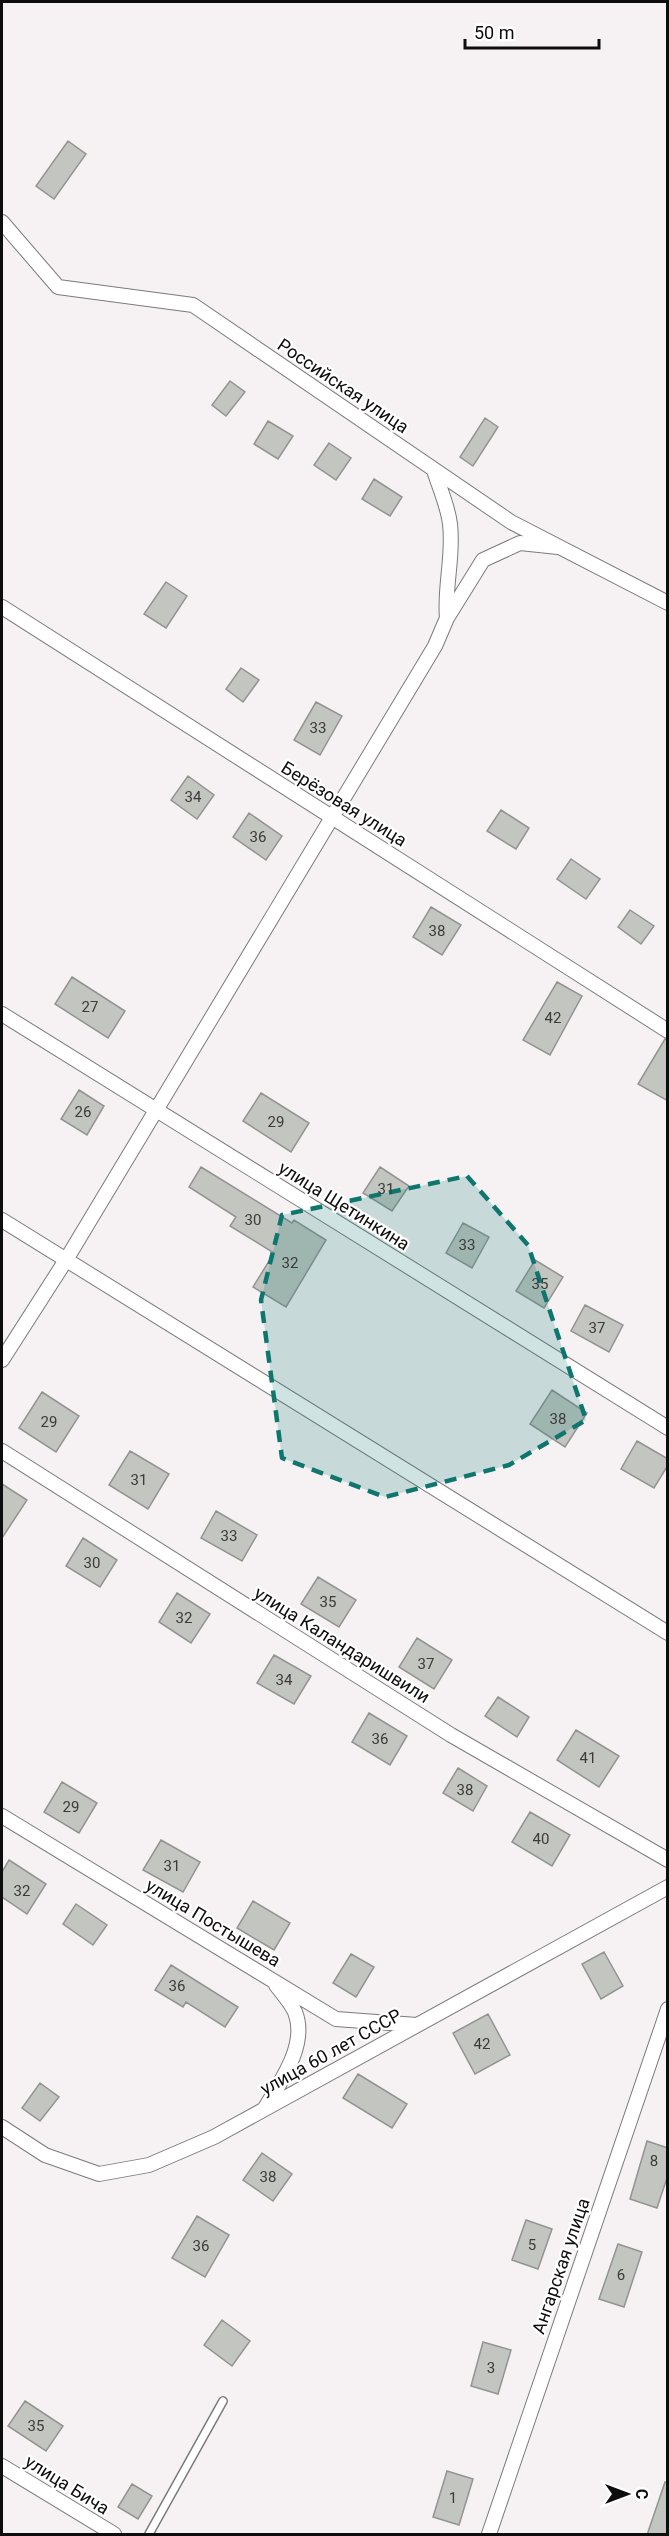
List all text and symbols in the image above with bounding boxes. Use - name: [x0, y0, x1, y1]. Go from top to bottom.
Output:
- scale bar: [465, 12, 598, 50]
- text: 50 m: [474, 22, 514, 43]
- street label: Российская улица: [274, 334, 413, 437]
- house number: 33: [310, 719, 326, 737]
- street label: Берёзовая улица: [278, 757, 411, 851]
- house number: 34: [185, 788, 202, 806]
- house number: 36: [250, 828, 266, 846]
- house number: 38: [429, 922, 445, 940]
- house number: 27: [82, 998, 98, 1016]
- house number: 42: [545, 1009, 561, 1027]
- house number: 26: [75, 1103, 91, 1121]
- house number: 29: [268, 1113, 284, 1131]
- street label: улица Щетинкина: [275, 1157, 414, 1254]
- house number: 31: [378, 1180, 394, 1198]
- house number: 30: [245, 1211, 261, 1229]
- house number: 33: [459, 1236, 475, 1254]
- house number: 32: [282, 1254, 298, 1272]
- house number: 35: [532, 1275, 548, 1293]
- house number: 37: [589, 1319, 605, 1337]
- house number: 38: [550, 1410, 566, 1428]
- house number: 29: [41, 1413, 57, 1431]
- house number: 31: [131, 1471, 147, 1489]
- house number: 33: [221, 1527, 237, 1545]
- house number: 30: [84, 1554, 100, 1572]
- street label: улица Каландаришвили: [251, 1582, 434, 1707]
- house number: 35: [320, 1593, 336, 1611]
- house number: 32: [176, 1609, 192, 1627]
- house number: 37: [418, 1655, 434, 1673]
- house number: 34: [276, 1671, 293, 1689]
- house number: 36: [372, 1730, 388, 1748]
- house number: 41: [580, 1749, 596, 1767]
- house number: 38: [457, 1781, 473, 1799]
- house number: 29: [63, 1798, 79, 1816]
- house number: 40: [533, 1830, 549, 1848]
- house number: 31: [164, 1857, 180, 1875]
- street label: улица Постышева: [142, 1874, 284, 1971]
- house number: 32: [14, 1882, 30, 1900]
- house number: 36: [169, 1977, 185, 1995]
- street label: улица 60 лет СССР: [257, 2004, 405, 2099]
- house number: 42: [474, 2035, 490, 2053]
- house number: 8: [650, 2152, 658, 2170]
- house number: 38: [260, 2168, 276, 2186]
- street label: Ангарская улица: [527, 2195, 594, 2337]
- house number: 5: [528, 2236, 536, 2254]
- house number: 36: [193, 2237, 209, 2255]
- house number: 6: [617, 2266, 625, 2284]
- house number: 3: [487, 2359, 495, 2377]
- house number: 35: [28, 2417, 44, 2435]
- street label: улица Бича: [21, 2450, 113, 2519]
- north arrow: [597, 2464, 657, 2524]
- house number: 1: [449, 2489, 457, 2507]
- text: С: [632, 2489, 651, 2499]

